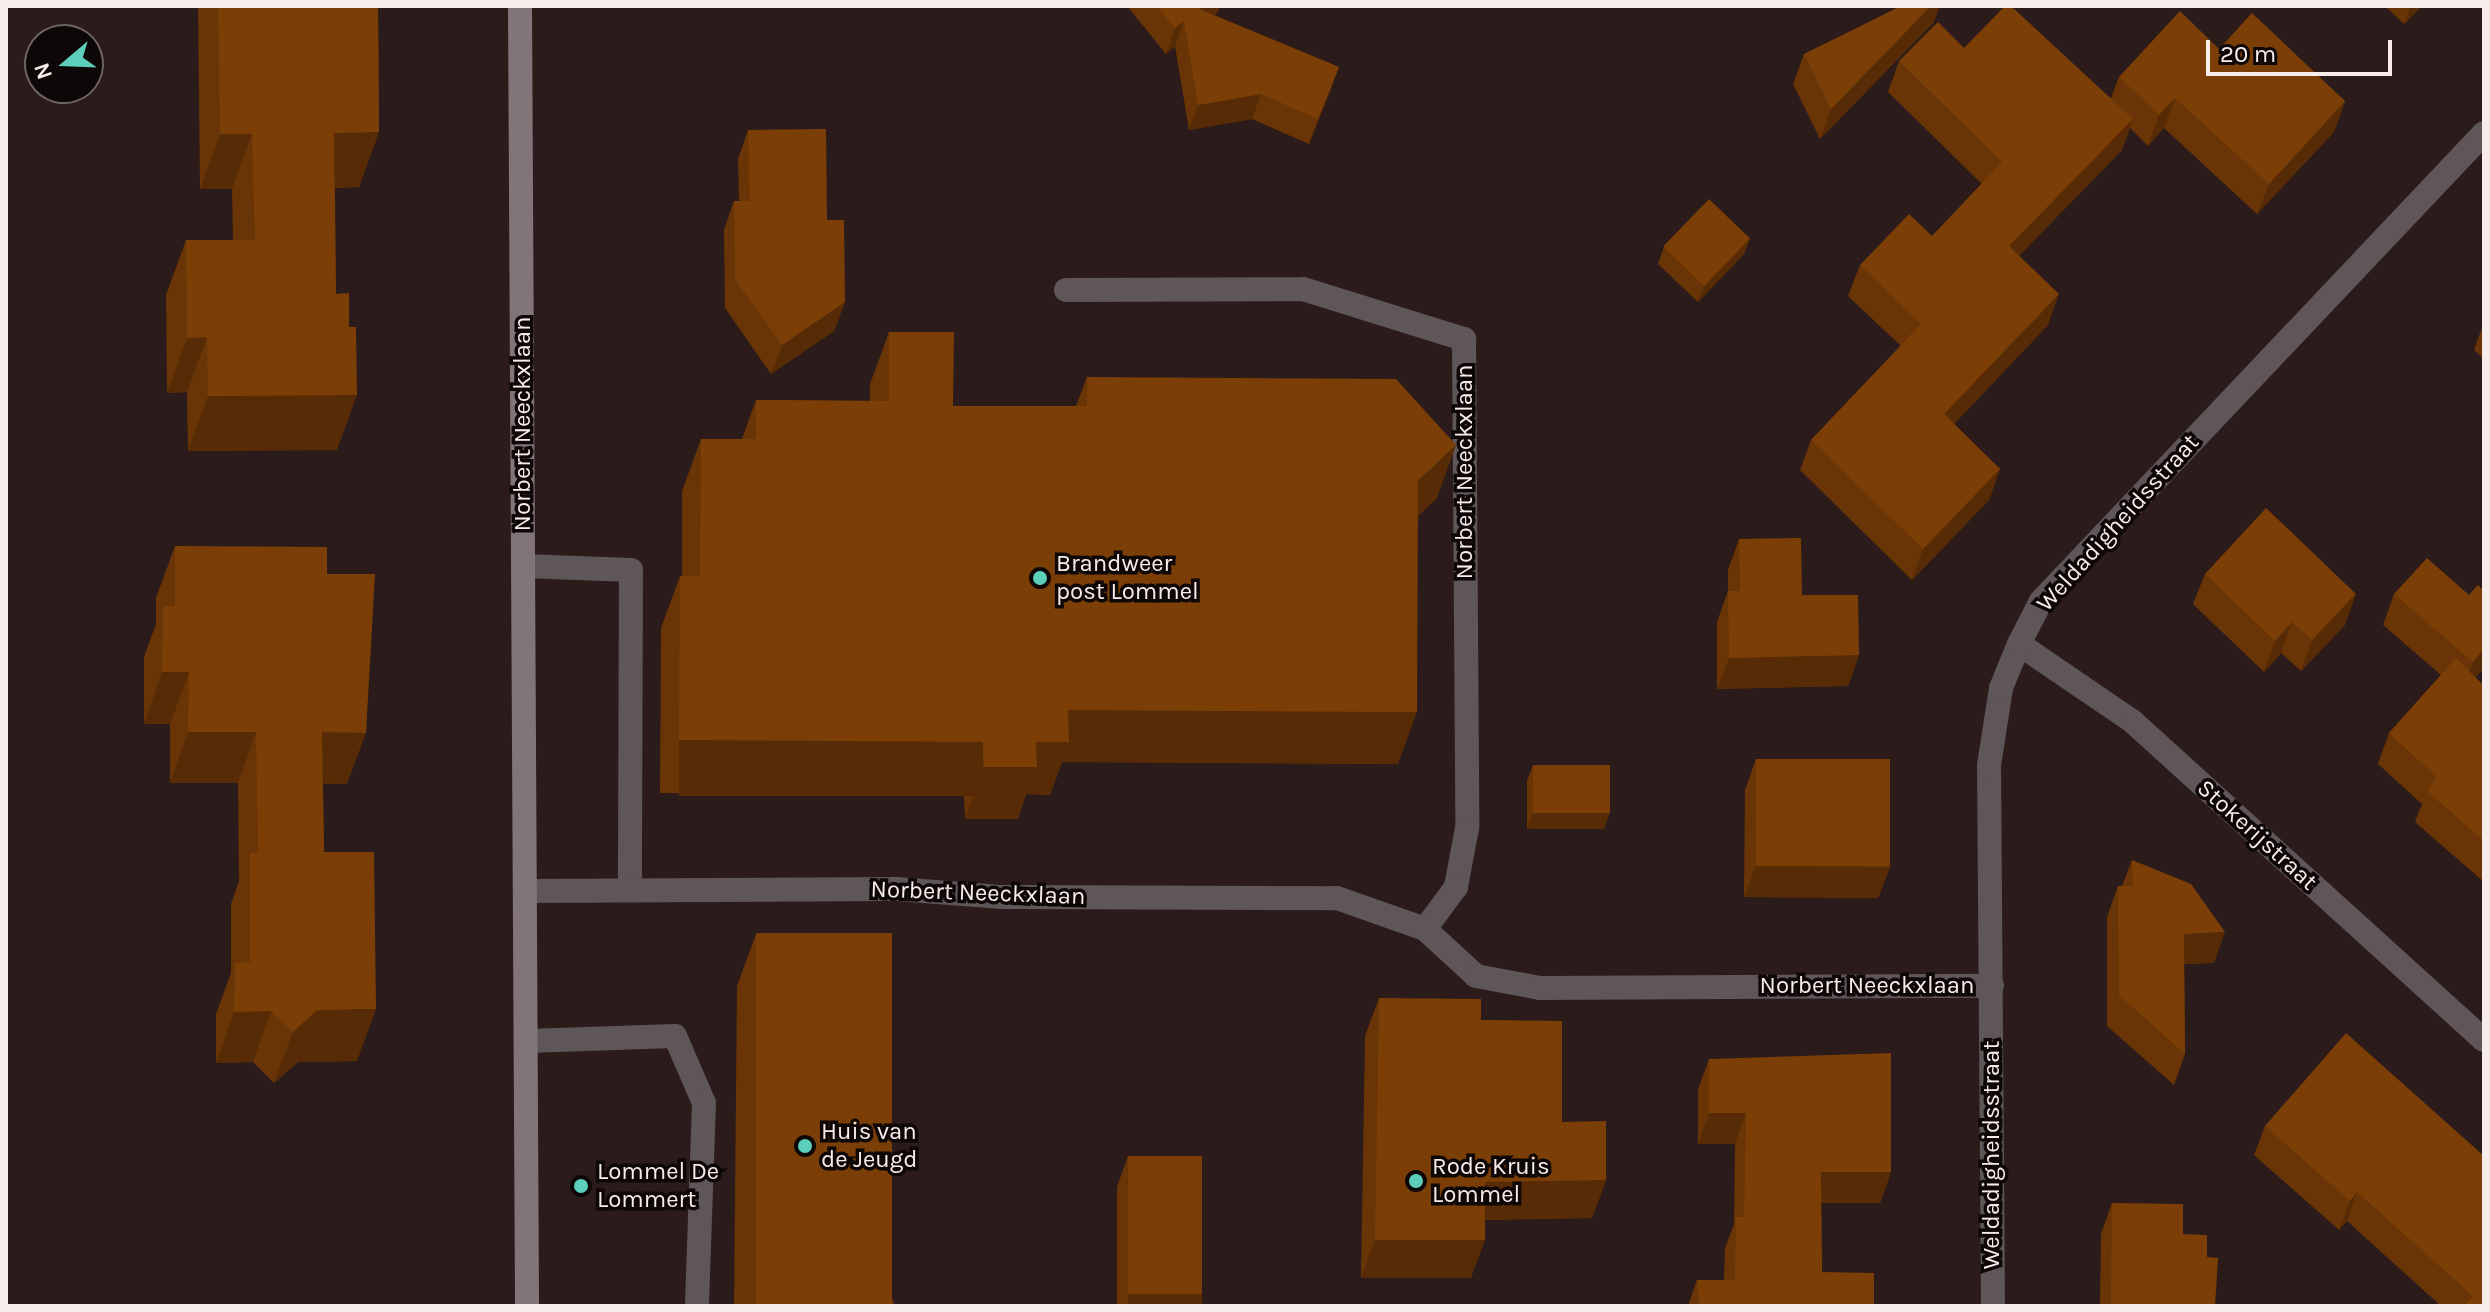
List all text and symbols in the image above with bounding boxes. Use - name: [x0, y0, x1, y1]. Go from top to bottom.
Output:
- north arrow: [24, 24, 104, 104]
- scale bar: [2210, 24, 2396, 74]
- text: 20 m: [2220, 40, 2276, 68]
- text: N: [28, 59, 58, 83]
- street label: Norbert Neeckxlaan: [509, 316, 537, 532]
- street label: Norbert Neeckxlaan: [1451, 364, 1479, 580]
- street label: Weldadigheidsstraat: [2031, 428, 2205, 618]
- place label: Brandweer post Lommel: [1056, 550, 1199, 606]
- marker: Brandweer post Lommel: [1031, 569, 1049, 587]
- street label: Stokerijstraat: [2191, 774, 2323, 896]
- street label: Norbert Neeckxlaan: [870, 875, 1086, 911]
- street label: Norbert Neeckxlaan: [1759, 972, 1975, 1000]
- street label: Weldadigheidsstraat: [1978, 1041, 2006, 1269]
- place label: Huis van de Jeugd: [821, 1118, 918, 1174]
- marker: Huis van de Jeugd: [796, 1137, 814, 1155]
- place label: Rode Kruis Lommel: [1432, 1153, 1550, 1209]
- place label: Lommel De Lommert: [597, 1158, 719, 1214]
- marker: Rode Kruis Lommel: [1407, 1172, 1425, 1190]
- marker: Lommel De Lommert: [572, 1177, 590, 1195]

